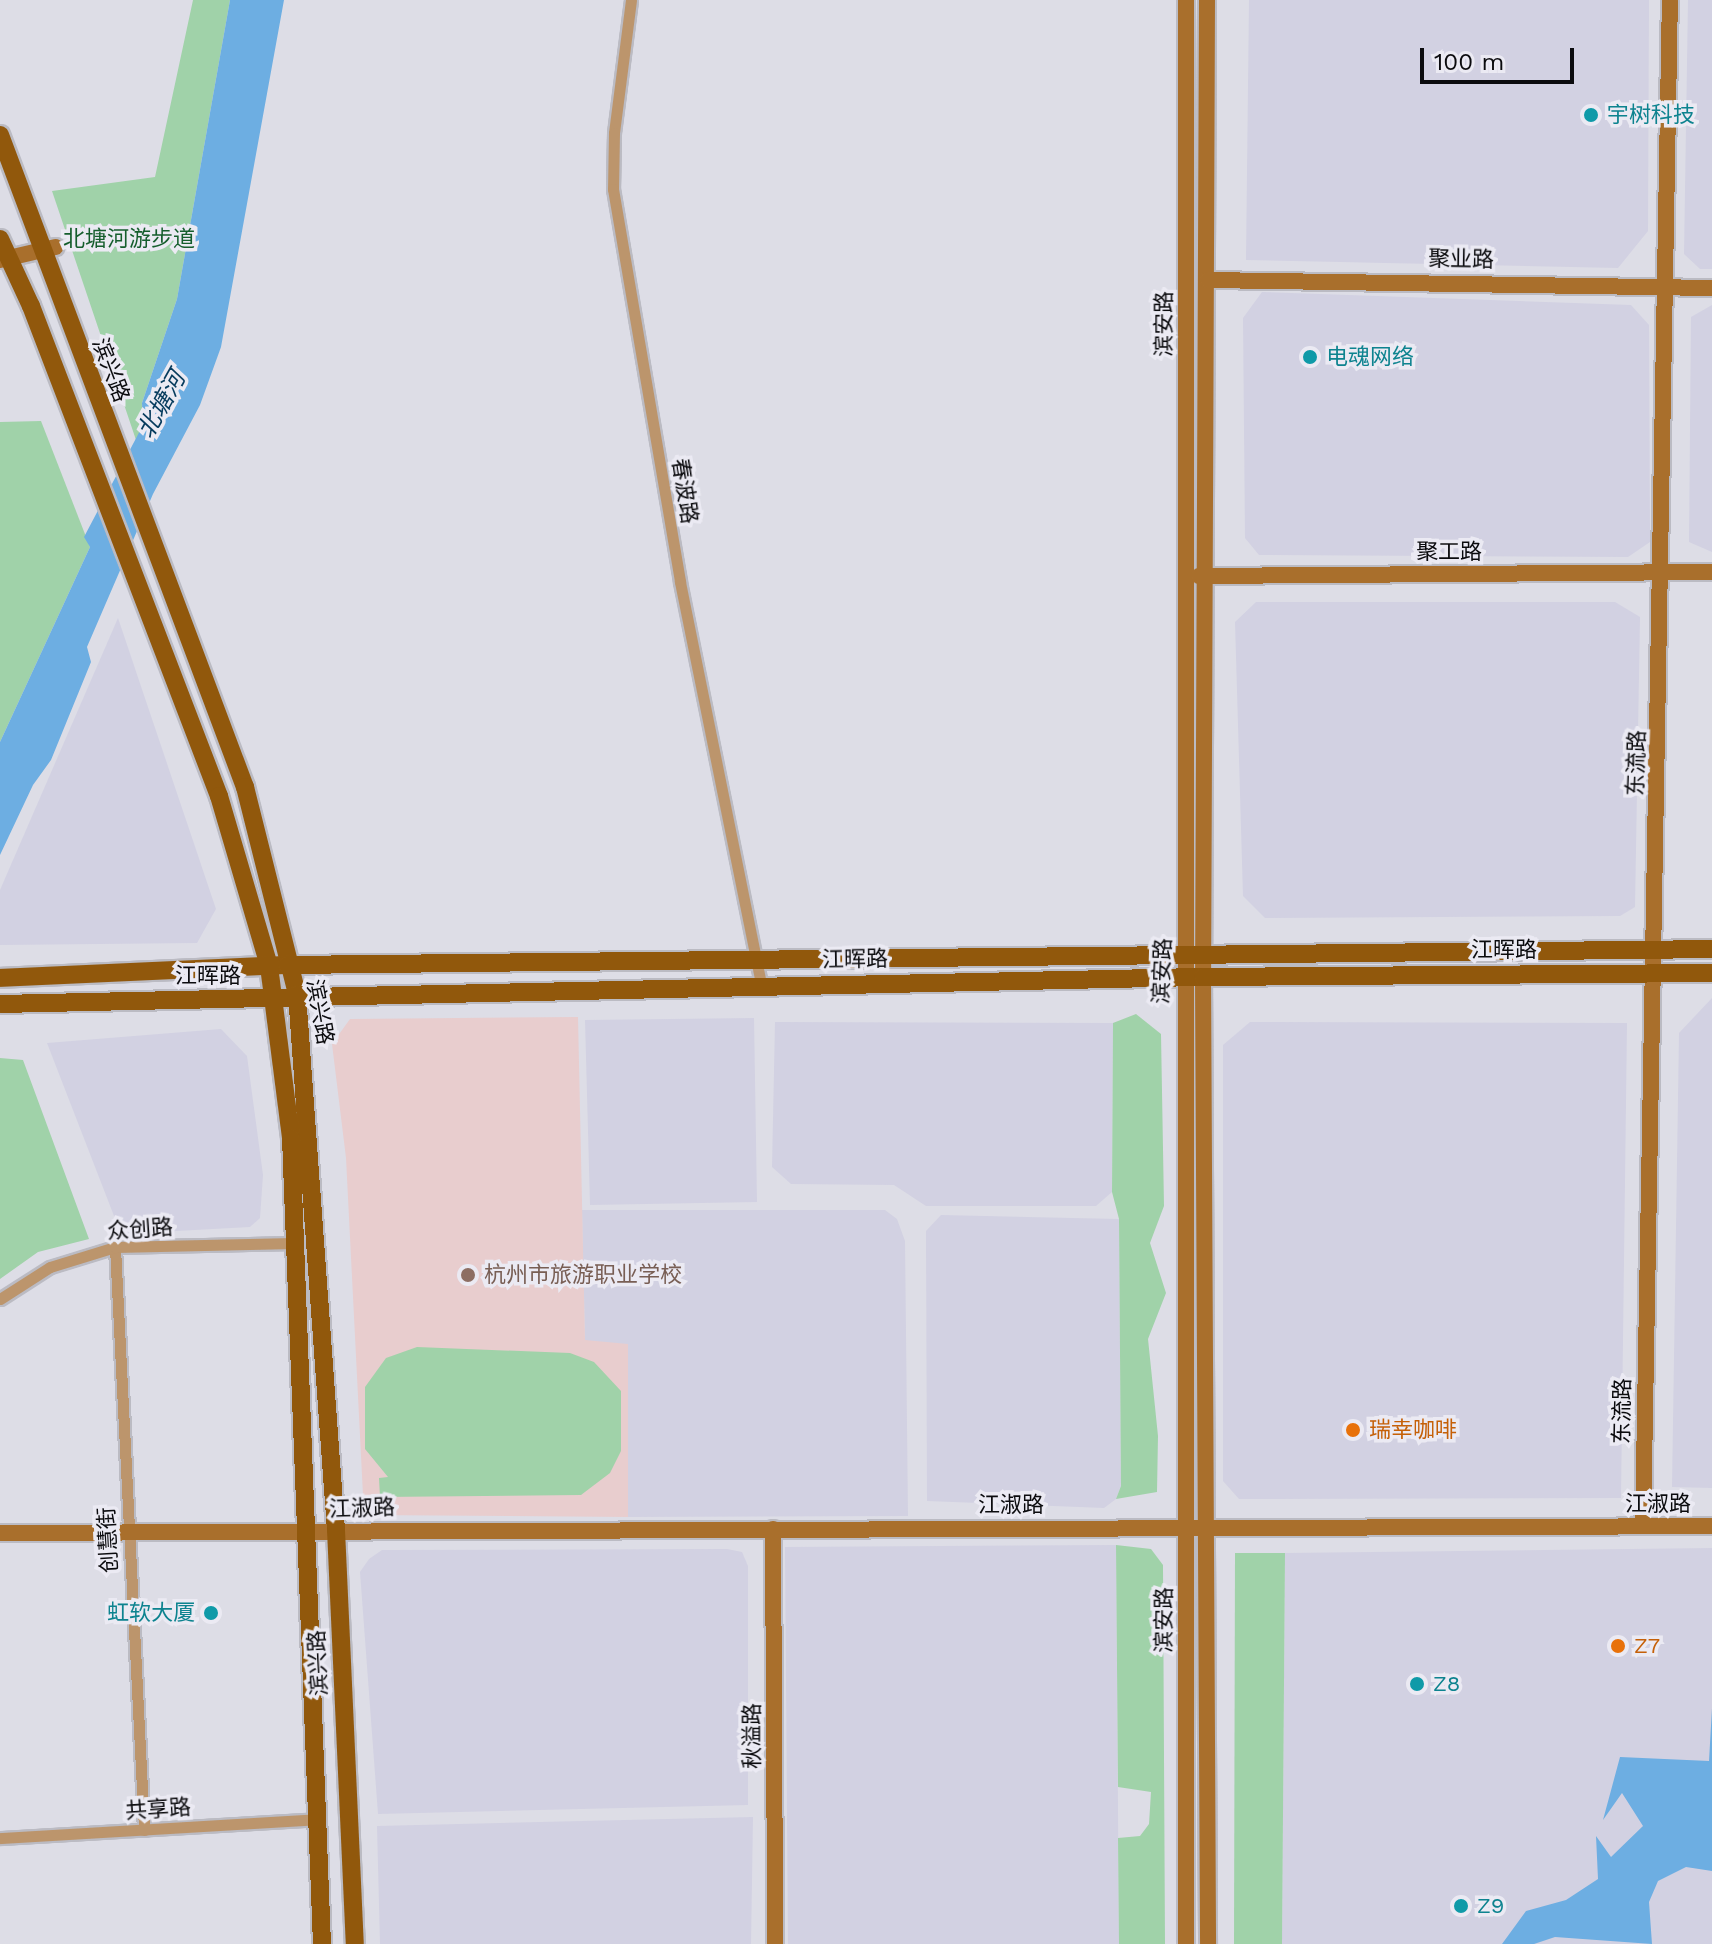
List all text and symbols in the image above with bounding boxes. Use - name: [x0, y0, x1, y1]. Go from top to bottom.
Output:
- scale bar: [1424, 32, 1578, 82]
- text: 100 m: [1434, 48, 1504, 76]
- place label: 宇树科技: [1607, 102, 1695, 128]
- marker: 宇树科技: [1582, 106, 1600, 124]
- park label: 北塘河游步道: [63, 226, 195, 252]
- street label: 聚业路: [1428, 245, 1494, 273]
- street label: 滨安路: [1151, 291, 1177, 357]
- street label: 滨兴路: [87, 334, 135, 406]
- place label: 电魂网络: [1326, 344, 1414, 370]
- marker: 电魂网络: [1301, 348, 1319, 366]
- water label: 北塘河: [132, 367, 192, 443]
- street label: 春波路: [667, 456, 703, 526]
- street label: 聚工路: [1416, 539, 1482, 565]
- street label: 东流路: [1622, 730, 1650, 796]
- street label: 江晖路: [1471, 937, 1537, 963]
- street label: 滨安路: [1148, 938, 1176, 1004]
- street label: 江晖路: [822, 945, 888, 973]
- street label: 江晖路: [175, 963, 241, 989]
- street label: 滨兴路: [301, 977, 339, 1047]
- street label: 众创路: [106, 1214, 174, 1244]
- place label: 杭州市旅游职业学校: [484, 1262, 682, 1288]
- marker: 杭州市旅游职业学校: [459, 1266, 477, 1284]
- street label: 东流路: [1608, 1378, 1636, 1444]
- place label: 瑞幸咖啡: [1369, 1417, 1457, 1443]
- marker: 瑞幸咖啡: [1344, 1421, 1362, 1439]
- street label: 江淑路: [1625, 1491, 1691, 1517]
- street label: 江淑路: [978, 1492, 1044, 1518]
- street label: 江淑路: [329, 1494, 395, 1522]
- street label: 创慧街: [93, 1506, 123, 1574]
- street label: 滨安路: [1151, 1587, 1177, 1653]
- place label: 虹软大厦: [107, 1600, 195, 1626]
- marker: 虹软大厦: [202, 1604, 220, 1622]
- street label: 滨兴路: [303, 1629, 333, 1697]
- place label: Z7: [1634, 1633, 1660, 1659]
- marker: Z7: [1609, 1637, 1627, 1655]
- place label: Z8: [1433, 1671, 1460, 1697]
- marker: Z8: [1408, 1675, 1426, 1693]
- street label: 秋溢路: [739, 1703, 765, 1769]
- street label: 共享路: [124, 1794, 192, 1824]
- place label: Z9: [1477, 1893, 1504, 1919]
- marker: Z9: [1452, 1897, 1470, 1915]

